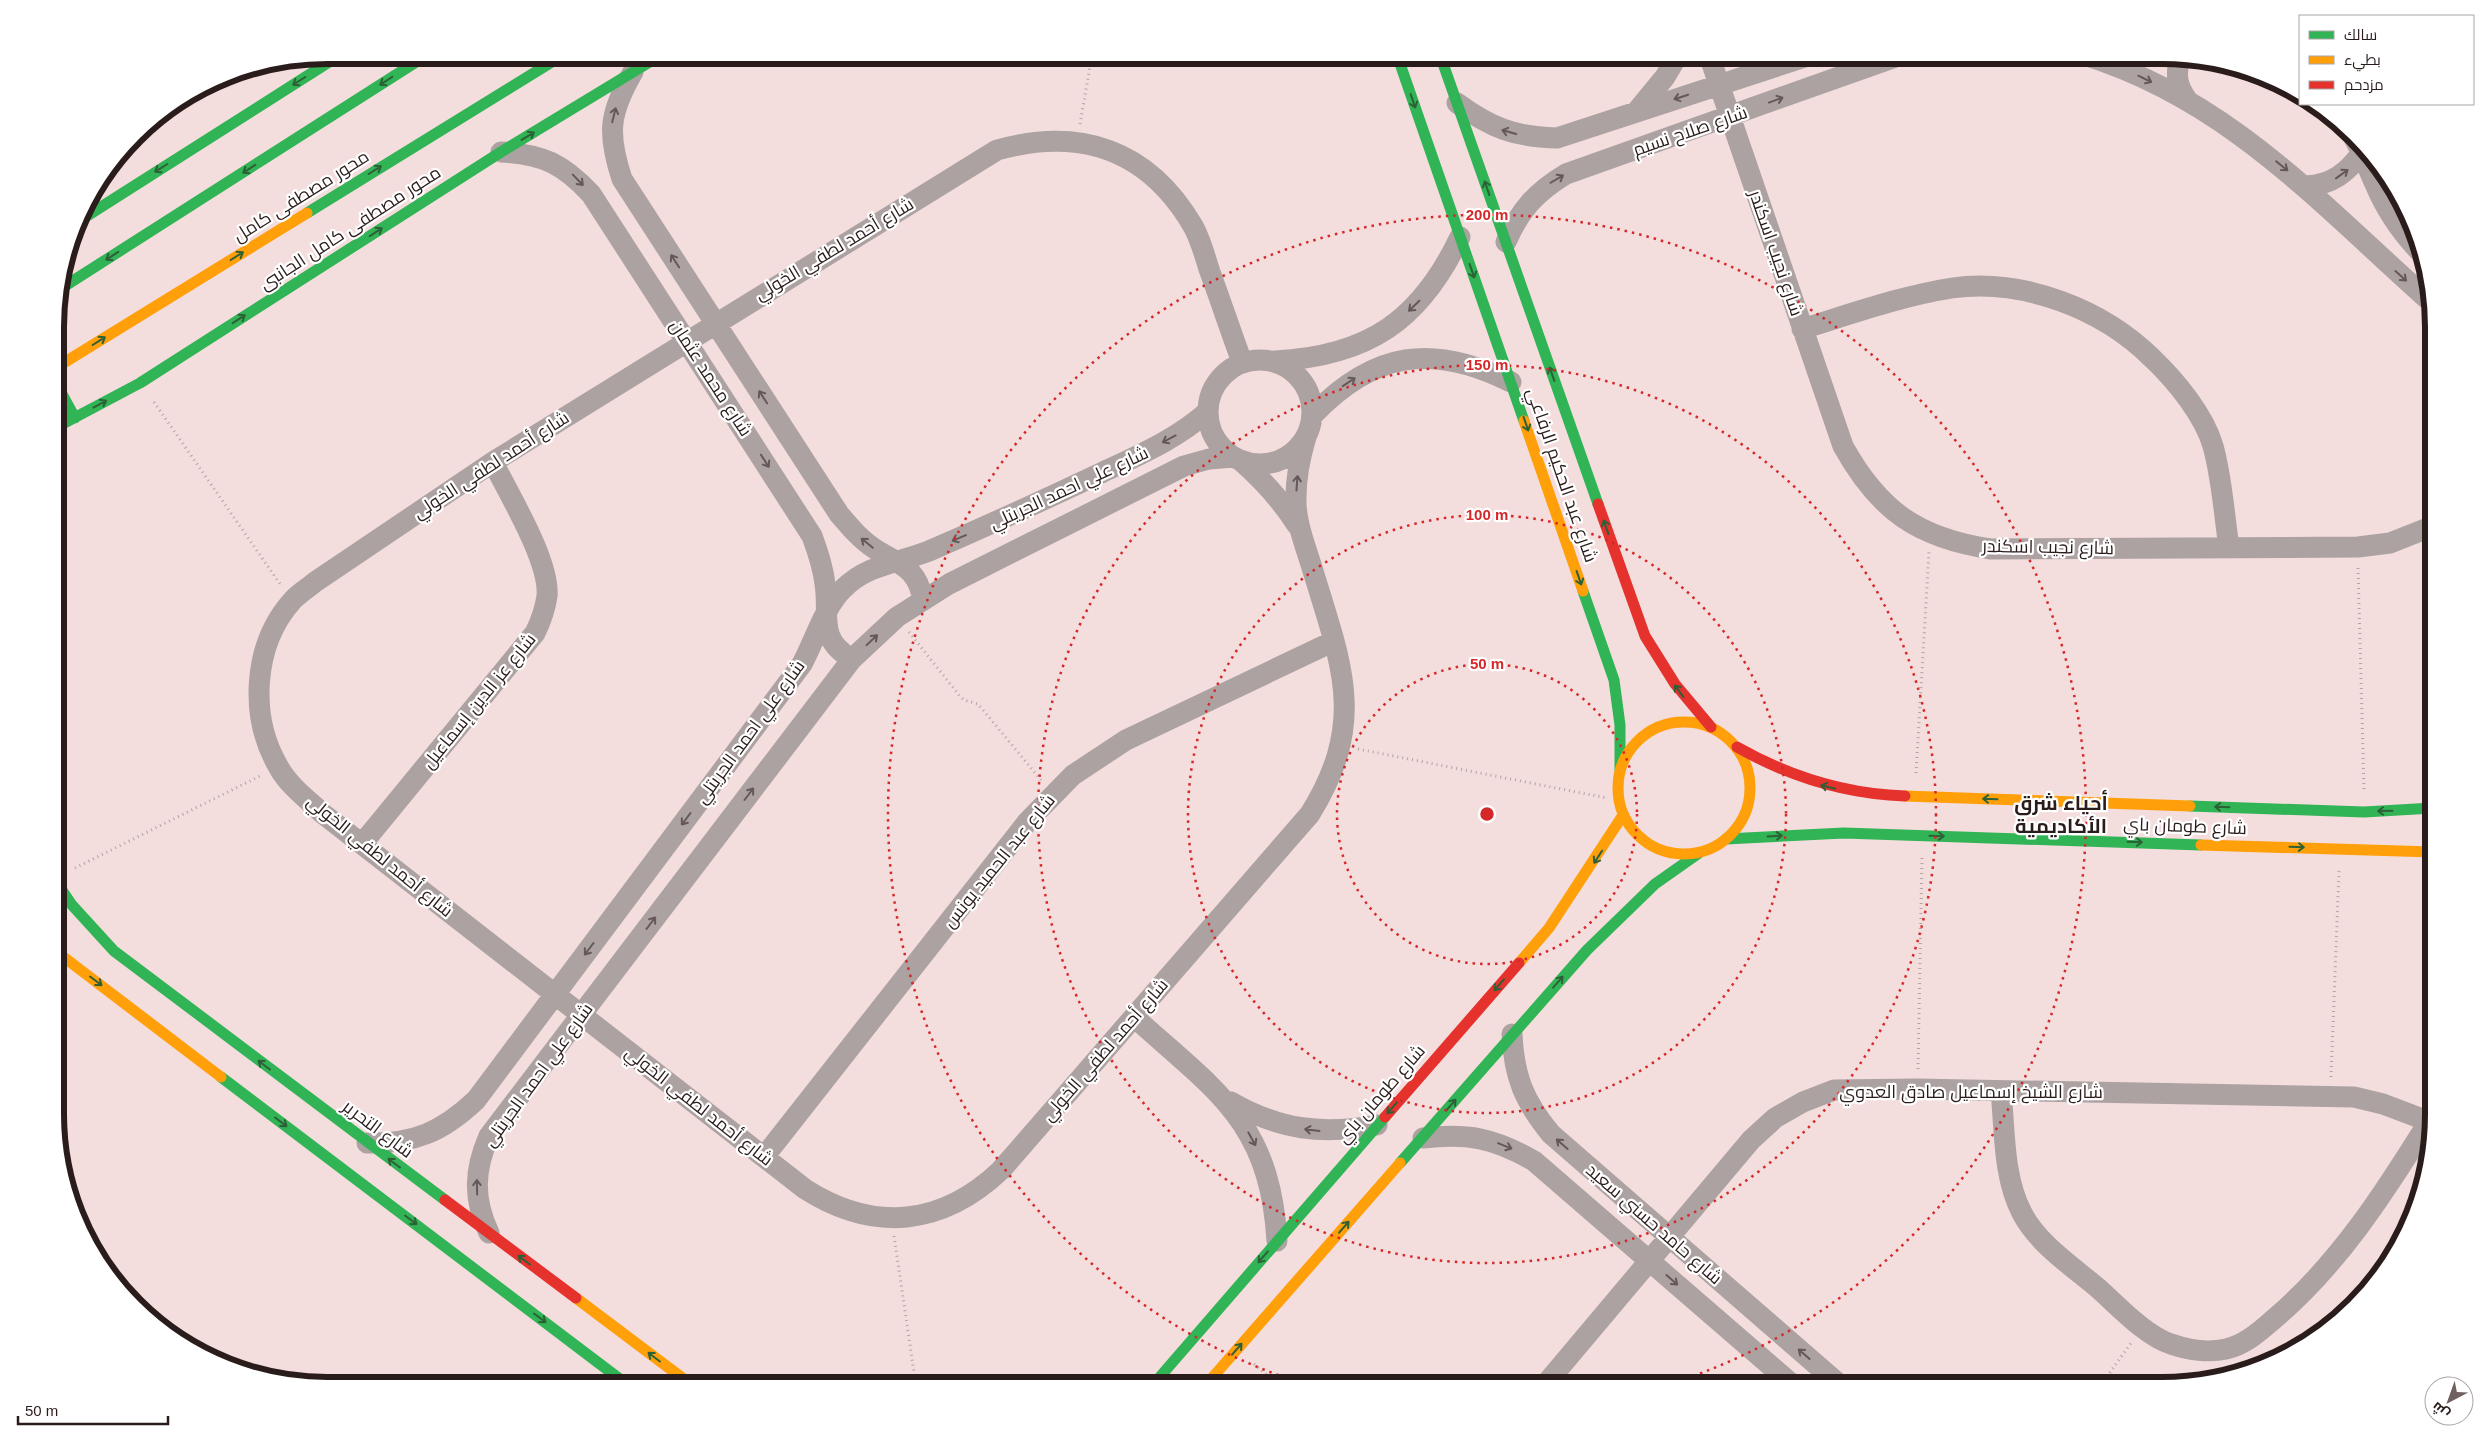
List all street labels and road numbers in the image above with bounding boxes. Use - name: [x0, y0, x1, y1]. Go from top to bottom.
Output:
- street label: شارع صلاح نسيم: [1630, 102, 1750, 162]
- street label: محور مصطفى كامل: [230, 146, 373, 247]
- street label: محور مصطفى كامل الجانبى: [256, 162, 445, 295]
- street label: شارع نجيب اسكندر: [1743, 187, 1807, 319]
- street label: شارع أحمد لطفي الخولي: [750, 193, 919, 308]
- street label: شارع محمد عثمان: [664, 316, 756, 441]
- street label: شارع عبد الحكيم الرفاعي: [1519, 385, 1601, 566]
- street label: شارع أحمد لطفي الخولي: [409, 406, 575, 526]
- street label: شارع علي احمد الجريتلي: [987, 442, 1153, 537]
- street label: شارع نجيب اسكندر: [1981, 536, 2114, 560]
- street label: شارع عز الدين إسماعيل: [418, 629, 541, 774]
- street label: شارع علي احمد الجريتلي: [691, 656, 812, 810]
- street label: شارع أحمد لطفي الخولي: [301, 790, 458, 924]
- street label: شارع عبد الحميد يونس: [939, 790, 1060, 933]
- street label: شارع طومان باي: [2123, 814, 2247, 842]
- street label: شارع أحمد لطفي الخولي: [1037, 974, 1175, 1128]
- street label: شارع علي احمد الجريتلي: [479, 999, 600, 1153]
- street label: شارع أحمد لطفي الخولي: [619, 1041, 777, 1173]
- street label: شارع طومان باي: [1333, 1041, 1432, 1150]
- street label: شارع الشيخ إسماعيل صادق العدوي: [1839, 1082, 2103, 1106]
- street label: شارع التحرير: [337, 1095, 417, 1164]
- street label: شارع حامد حسني سعيد: [1580, 1160, 1726, 1291]

